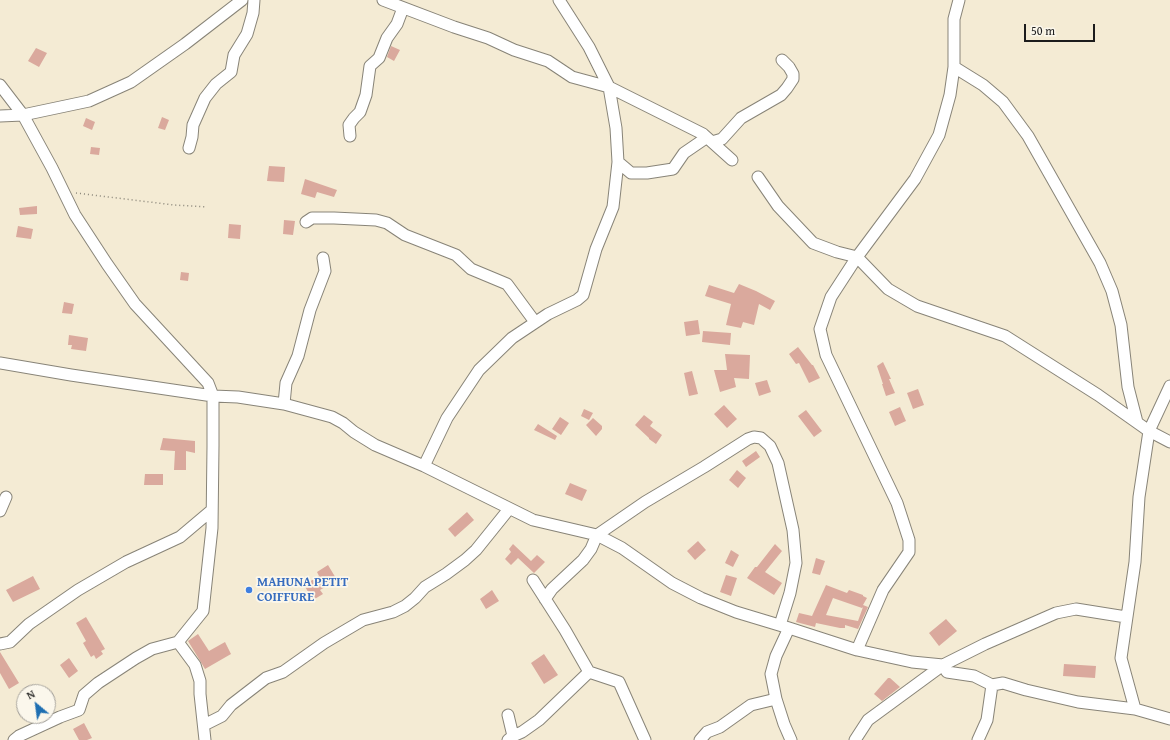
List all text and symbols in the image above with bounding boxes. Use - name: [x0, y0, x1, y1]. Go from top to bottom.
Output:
- scale bar: [1026, 16, 1097, 42]
- text: 50 m: [1031, 22, 1055, 39]
- place label: MAHUNA PETIT COIFFURE: [257, 575, 348, 606]
- marker: MAHUNA PETIT COIFFURE: [244, 585, 254, 595]
- north arrow: [16, 684, 56, 724]
- text: N: [24, 686, 38, 703]

